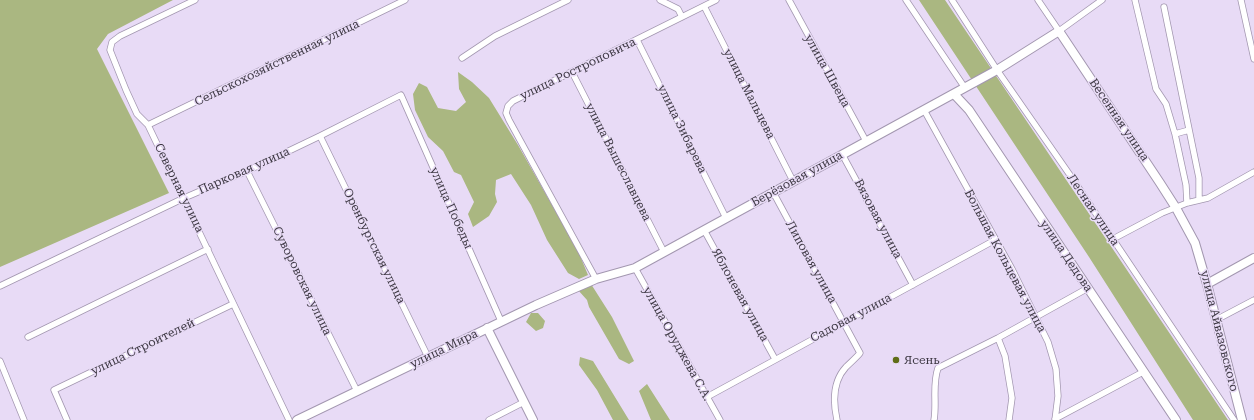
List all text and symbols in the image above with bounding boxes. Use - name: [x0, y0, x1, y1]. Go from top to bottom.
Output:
- street label: Сельскохозяйственная улица: [192, 17, 362, 109]
- street label: улица Швеца: [801, 32, 853, 110]
- street label: улица Ростроповича: [518, 35, 638, 103]
- street label: улица Мальцева: [720, 47, 778, 141]
- street label: Весенная улица: [1086, 76, 1152, 164]
- street label: улица Зибарева: [654, 82, 710, 176]
- street label: улица Вышеславцева: [582, 101, 654, 223]
- street label: Северная улица: [151, 141, 207, 235]
- street label: Парковая улица: [196, 144, 292, 198]
- street label: Берёзовая улица: [749, 148, 845, 210]
- street label: улица Победы: [427, 165, 475, 251]
- street label: Лесная улица: [1064, 171, 1122, 249]
- street label: Вязовая улица: [851, 177, 905, 261]
- street label: Оренбургская улица: [340, 186, 408, 306]
- street label: Большая Кольцевая улица: [961, 187, 1049, 335]
- street label: улица Дедова: [1037, 217, 1095, 295]
- street label: Липовая улица: [782, 218, 840, 306]
- street label: Суворовская улица: [269, 224, 335, 338]
- street label: Яблоневая улица: [708, 246, 772, 344]
- street label: улица Айвазовского: [1197, 269, 1241, 393]
- street label: улица Оруджева С.А.: [640, 284, 714, 404]
- street label: Садовая улица: [808, 291, 894, 345]
- street label: улица Строителей: [89, 316, 197, 378]
- street label: улица Мира: [408, 326, 480, 372]
- place label: Ясень: [904, 353, 940, 367]
- marker: Ясень: [891, 355, 901, 365]

